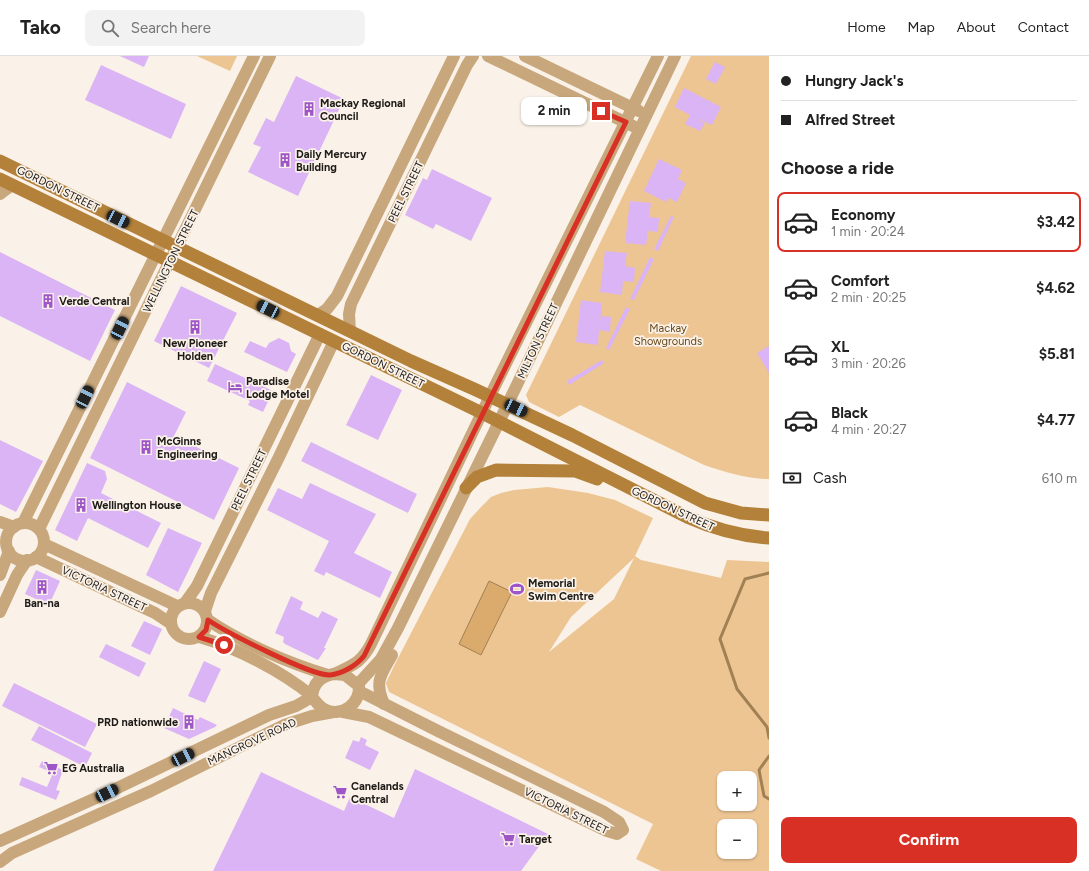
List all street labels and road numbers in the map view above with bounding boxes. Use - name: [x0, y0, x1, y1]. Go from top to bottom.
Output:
- street label: PEEL STREET: [386, 159, 426, 225]
- street label: GORDON STREET: [15, 163, 101, 215]
- street label: WELLINGTON STREET: [140, 207, 202, 315]
- street label: MILTON STREET: [515, 301, 561, 381]
- street label: GORDON STREET: [340, 339, 426, 391]
- street label: PEEL STREET: [229, 447, 269, 513]
- street label: GORDON STREET: [629, 484, 717, 534]
- street label: VICTORIA STREET: [60, 564, 148, 614]
- street label: MANGROVE ROAD: [206, 716, 299, 768]
- street label: VICTORIA STREET: [522, 785, 610, 837]

